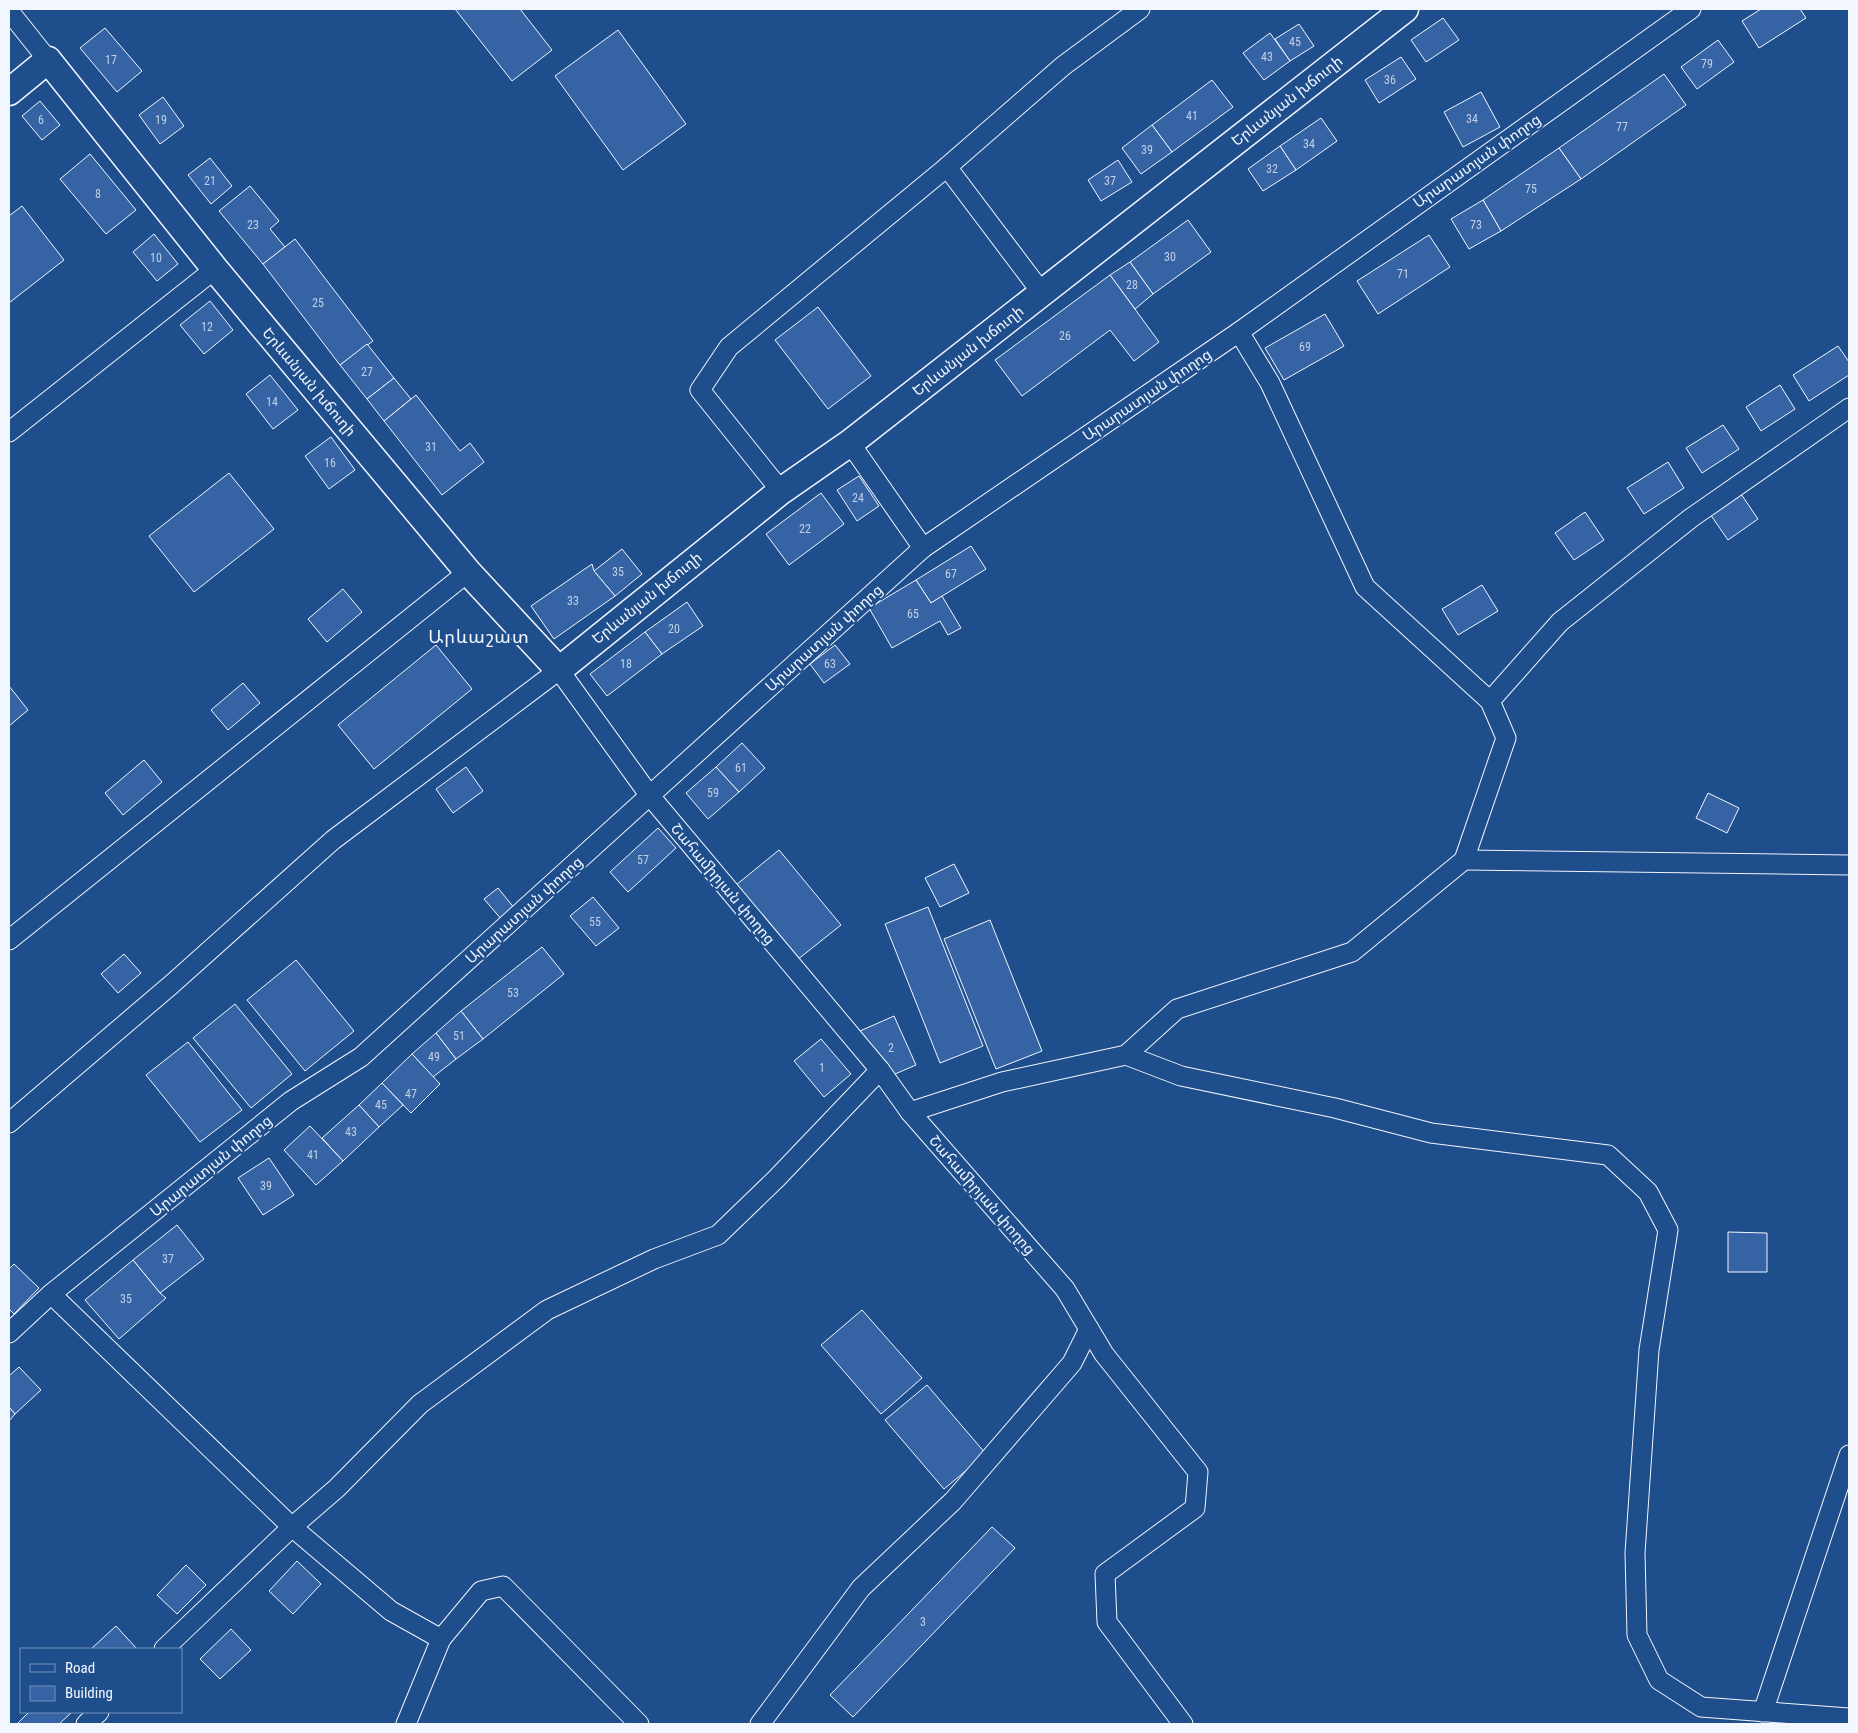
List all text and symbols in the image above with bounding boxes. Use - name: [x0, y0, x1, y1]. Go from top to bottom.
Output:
- house number: 45: [1289, 35, 1301, 49]
- house number: 43: [1261, 50, 1273, 64]
- street label: Երևանյան խճուղի: [1228, 52, 1346, 150]
- house number: 17: [105, 53, 117, 67]
- house number: 79: [1701, 57, 1713, 71]
- house number: 36: [1384, 73, 1396, 87]
- house number: 41: [1186, 109, 1198, 123]
- street label: Արարատյան փողոց: [1410, 110, 1544, 212]
- house number: 34: [1466, 112, 1478, 126]
- house number: 6: [38, 113, 44, 127]
- house number: 19: [155, 113, 167, 127]
- house number: 77: [1616, 120, 1628, 134]
- house number: 34: [1303, 137, 1315, 151]
- house number: 39: [1141, 143, 1153, 157]
- house number: 32: [1266, 162, 1278, 176]
- house number: 21: [204, 174, 216, 188]
- house number: 37: [1104, 174, 1116, 188]
- house number: 75: [1525, 182, 1537, 196]
- house number: 8: [95, 187, 101, 201]
- house number: 23: [247, 218, 259, 232]
- house number: 73: [1470, 218, 1482, 232]
- house number: 30: [1164, 250, 1176, 264]
- house number: 10: [150, 251, 162, 265]
- house number: 71: [1397, 267, 1409, 281]
- house number: 28: [1126, 278, 1138, 292]
- house number: 25: [312, 296, 324, 310]
- street label: Երևանյան խճուղի: [909, 302, 1027, 400]
- house number: 12: [201, 320, 213, 334]
- street label: Երևանյան խճուղի: [258, 324, 360, 440]
- house number: 26: [1059, 329, 1071, 343]
- house number: 69: [1299, 340, 1311, 354]
- street label: Արարատյան փողոց: [1079, 345, 1215, 445]
- house number: 27: [361, 365, 373, 379]
- house number: 14: [266, 395, 278, 409]
- house number: 31: [425, 440, 437, 454]
- house number: 16: [324, 456, 336, 470]
- house number: 24: [852, 491, 864, 505]
- house number: 22: [799, 522, 811, 536]
- street label: Երևանյան խճուղի: [588, 548, 706, 648]
- house number: 35: [612, 565, 624, 579]
- house number: 67: [945, 567, 957, 581]
- street label: Արարատյան փողոց: [762, 581, 886, 695]
- house number: 33: [567, 594, 579, 608]
- house number: 65: [907, 607, 919, 621]
- house number: 20: [668, 622, 680, 636]
- district label: Արևաշատ: [428, 626, 530, 647]
- house number: 18: [620, 657, 632, 671]
- house number: 63: [824, 657, 836, 671]
- house number: 61: [735, 761, 747, 775]
- house number: 59: [707, 786, 719, 800]
- street label: Շահամիրյան փողոց: [667, 820, 779, 948]
- street label: Արարատյան փողոց: [462, 853, 586, 967]
- house number: 57: [637, 853, 649, 867]
- house number: 55: [589, 915, 601, 929]
- house number: 53: [507, 986, 519, 1000]
- house number: 51: [453, 1029, 465, 1043]
- house number: 2: [888, 1041, 894, 1055]
- house number: 49: [428, 1050, 440, 1064]
- house number: 1: [819, 1061, 825, 1075]
- house number: 47: [405, 1087, 417, 1101]
- house number: 45: [375, 1098, 387, 1112]
- street label: Արարատյան փողոց: [146, 1111, 276, 1221]
- house number: 43: [345, 1125, 357, 1139]
- street label: Շահամիրյան փողոց: [925, 1131, 1039, 1259]
- house number: 41: [307, 1148, 319, 1162]
- house number: 39: [260, 1179, 272, 1193]
- house number: 37: [162, 1252, 174, 1266]
- house number: 35: [120, 1292, 132, 1306]
- house number: 3: [920, 1615, 926, 1629]
- legend: [20, 1648, 182, 1713]
- text: Road: [65, 1659, 95, 1677]
- text: Building: [65, 1684, 113, 1702]

